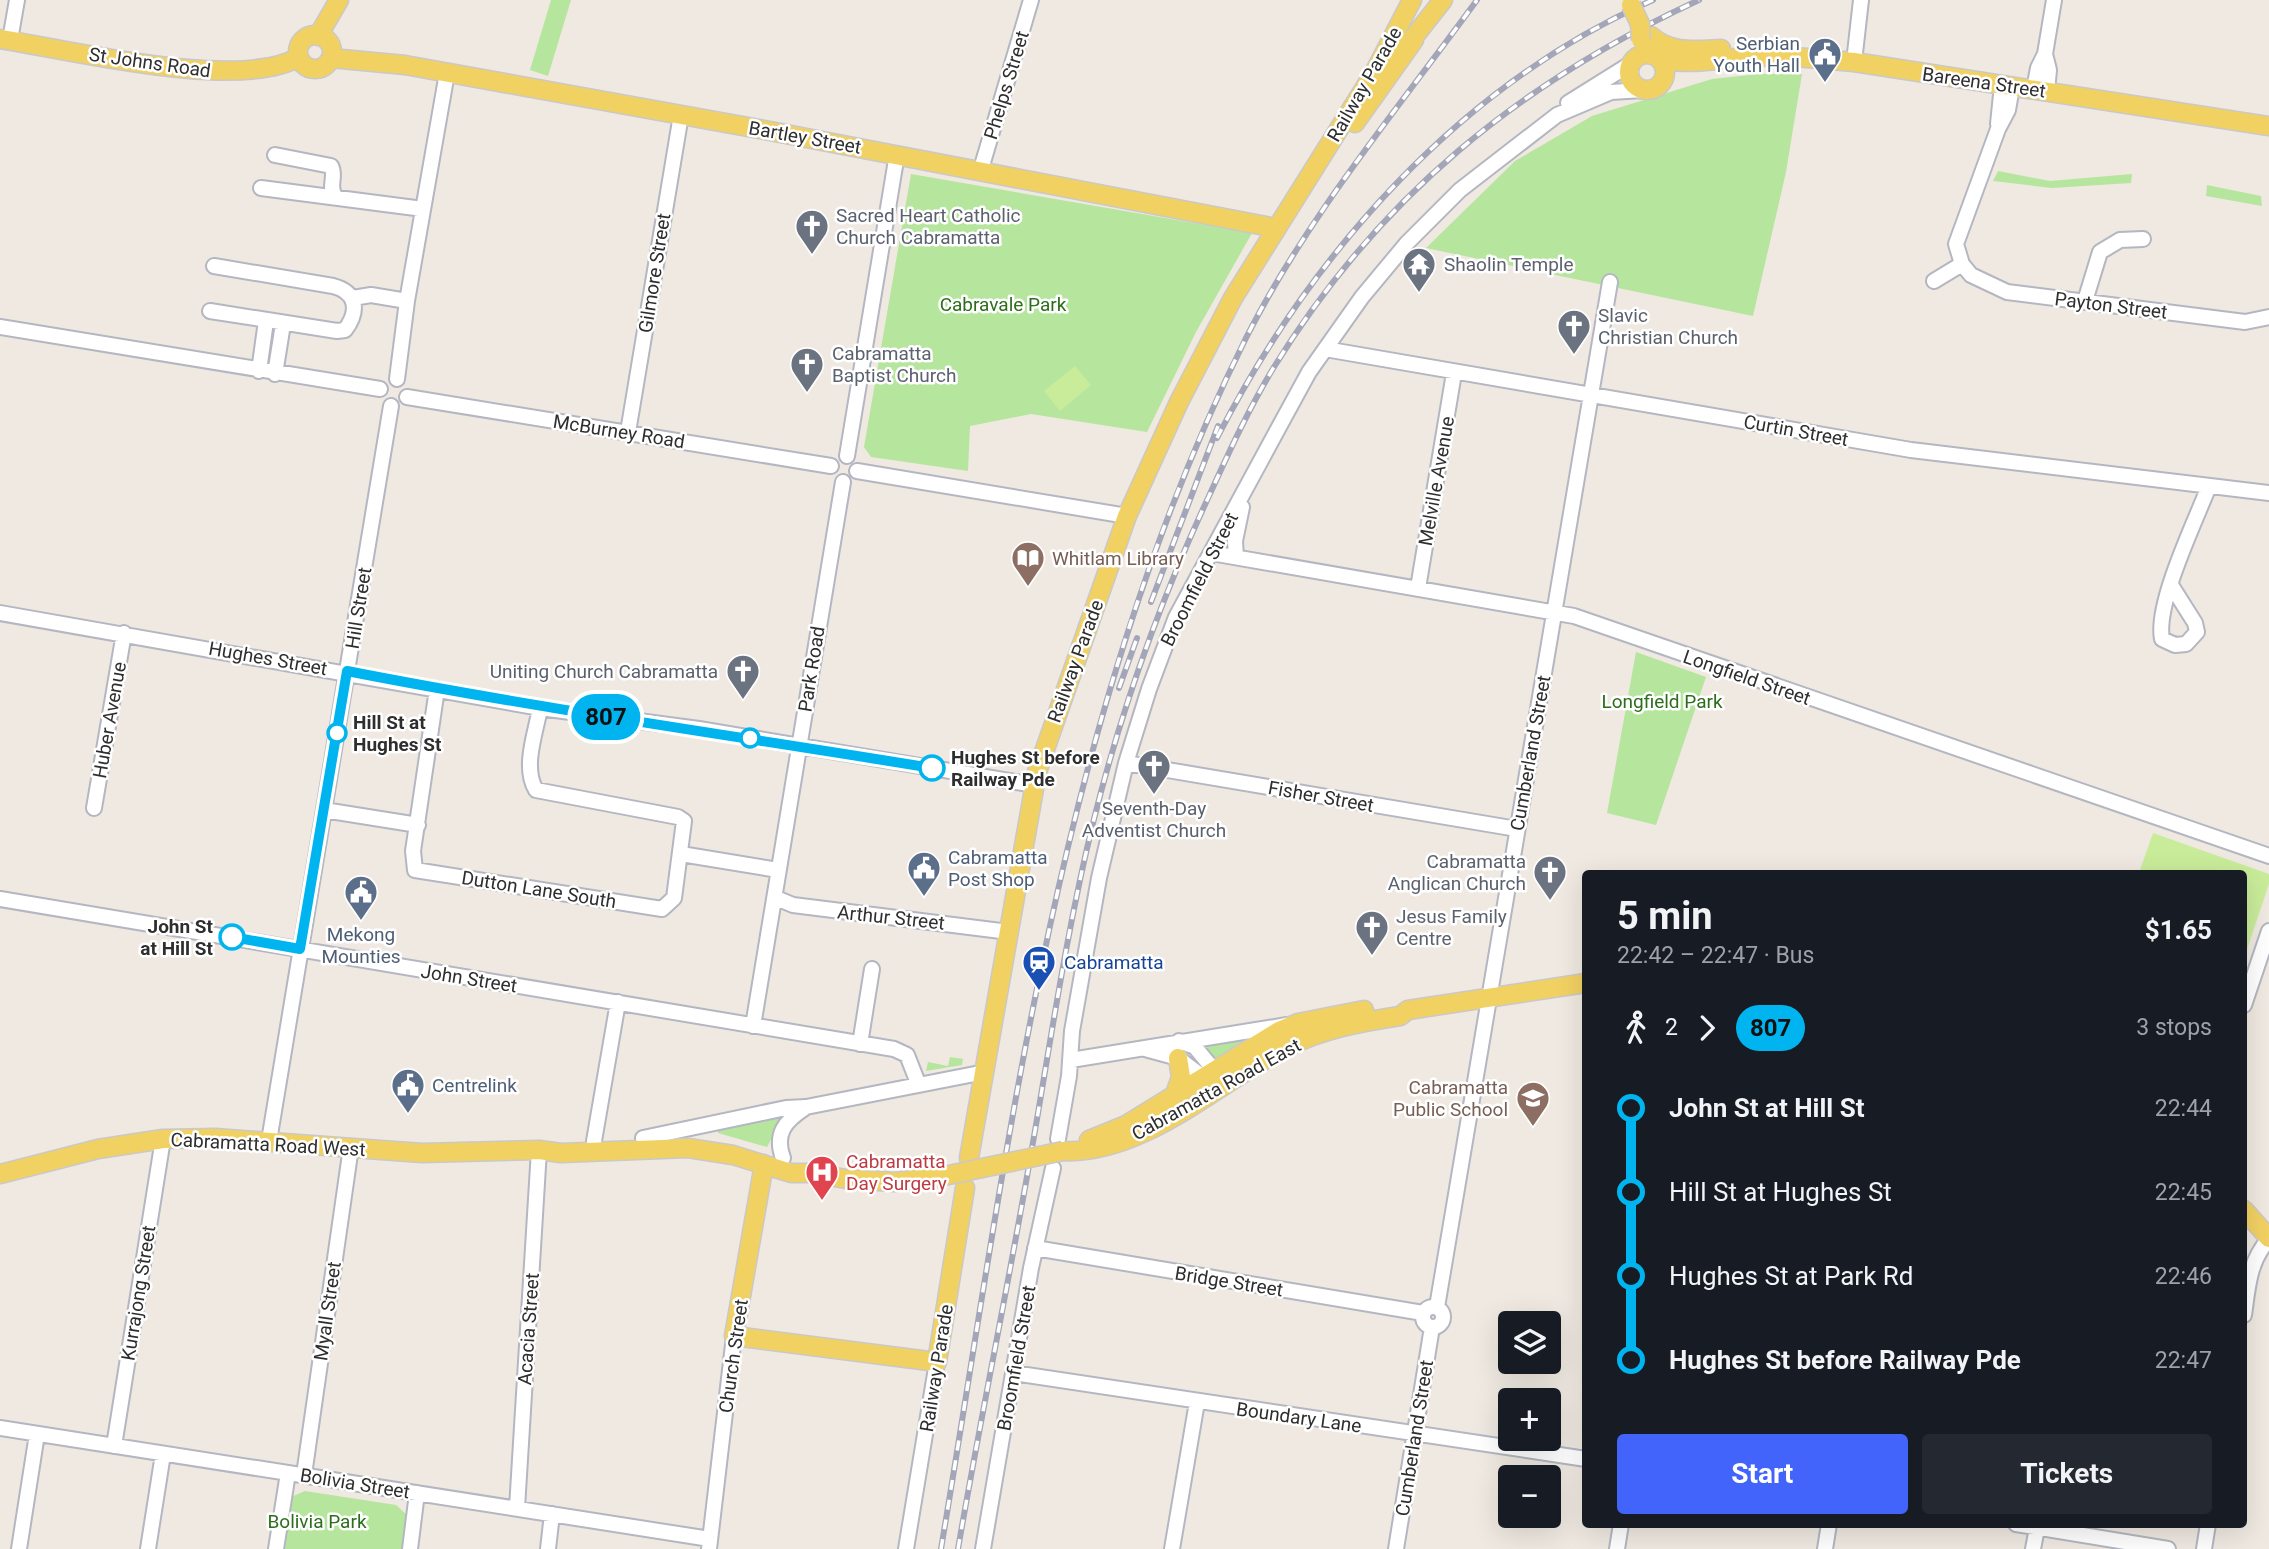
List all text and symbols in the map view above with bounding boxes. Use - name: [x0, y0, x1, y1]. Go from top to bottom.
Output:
- street label: Railway Parade: [1322, 23, 1407, 146]
- street label: Phelps Street: [979, 28, 1034, 142]
- place label: Serbian Youth Hall: [1713, 32, 1800, 77]
- public building icon: Serbian Youth Hall: [1806, 35, 1844, 84]
- street label: St Johns Road: [88, 43, 212, 82]
- street label: Bareena Street: [1921, 62, 2047, 103]
- street label: Bartley Street: [747, 116, 863, 159]
- place label: Sacred Heart Catholic Church Cabramatta: [836, 204, 1021, 249]
- church icon: Sacred Heart Catholic Church Cabramatta: [793, 207, 831, 256]
- street label: Gilmore Street: [634, 212, 675, 335]
- temple icon: Shaolin Temple: [1400, 245, 1438, 294]
- place label: Shaolin Temple: [1444, 253, 1574, 276]
- street label: Payton Street: [2053, 287, 2169, 324]
- park label: Cabravale Park: [940, 293, 1067, 316]
- place label: Slavic Christian Church: [1598, 304, 1738, 349]
- church icon: Slavic Christian Church: [1555, 307, 1593, 356]
- place label: Cabramatta Baptist Church: [832, 342, 956, 387]
- church icon: Cabramatta Baptist Church: [788, 345, 826, 394]
- street label: McBurney Road: [551, 410, 686, 453]
- street label: Curtin Street: [1742, 410, 1850, 451]
- street label: Melville Avenue: [1414, 414, 1459, 548]
- street label: Broomfield Street: [1156, 508, 1243, 650]
- library icon: Whitlam Library: [1009, 539, 1047, 588]
- place label: Whitlam Library: [1052, 547, 1184, 570]
- street label: Hill Street: [341, 566, 376, 651]
- street label: Railway Parade: [1043, 597, 1108, 726]
- street label: Park Road: [793, 625, 830, 714]
- street label: Hughes Street: [207, 637, 329, 680]
- street label: Longfield Street: [1680, 645, 1813, 710]
- church icon: Uniting Church Cabramatta: [724, 652, 762, 701]
- street label: Huber Avenue: [88, 660, 131, 780]
- place label: Uniting Church Cabramatta: [490, 660, 718, 683]
- street label: Cumberland Street: [1505, 673, 1556, 833]
- park label: Longfield Park: [1601, 690, 1723, 713]
- line badge: 807: [566, 694, 646, 740]
- text: 807: [585, 703, 627, 731]
- place label: Hill St at Hughes St: [353, 711, 442, 756]
- marker: Hill St at Hughes St: [327, 723, 347, 743]
- unlabelled marker: [740, 728, 760, 748]
- place label: Hughes St before Railway Pde: [951, 746, 1100, 791]
- church icon: Seventh-Day Adventist Church: [1135, 747, 1173, 796]
- marker: Hughes St before Railway Pde: [919, 755, 945, 781]
- street label: Fisher Street: [1266, 776, 1375, 817]
- place label: Seventh-Day Adventist Church: [1082, 797, 1226, 842]
- place label: Cabramatta Post Shop: [948, 846, 1048, 891]
- public building icon: Cabramatta Post Shop: [905, 849, 943, 898]
- place label: Cabramatta Anglican Church: [1388, 850, 1526, 895]
- church icon: Cabramatta Anglican Church: [1531, 853, 1569, 902]
- street label: Dutton Lane South: [460, 866, 618, 913]
- public building icon: Mekong Mounties: [342, 873, 380, 922]
- text: 5 min: [1617, 894, 1713, 938]
- street label: Arthur Street: [836, 900, 946, 935]
- place label: Jesus Family Centre: [1396, 905, 1507, 950]
- church icon: Jesus Family Centre: [1353, 908, 1391, 957]
- place label: John St at Hill St: [140, 915, 214, 960]
- text: $1.65: [2145, 915, 2212, 945]
- place label: Mekong Mounties: [321, 923, 401, 968]
- marker: John St at Hill St: [219, 924, 245, 950]
- text: 22:42 – 22:47 · Bus: [1617, 942, 1814, 969]
- station icon: Cabramatta: [1020, 943, 1058, 992]
- place label: Cabramatta: [1064, 951, 1164, 974]
- street label: John Street: [419, 960, 519, 997]
- icon: walk: [1617, 1009, 1655, 1047]
- icon: forward: [1688, 1009, 1726, 1047]
- text: 2: [1665, 1014, 1678, 1041]
- text: 807: [1750, 1014, 1791, 1042]
- text: 3 stops: [2136, 1014, 2212, 1041]
- street label: Cabramatta Road East: [1128, 1033, 1305, 1145]
- public building icon: Centrelink: [389, 1066, 427, 1115]
- place label: Centrelink: [432, 1074, 517, 1097]
- place label: Cabramatta Public School: [1393, 1076, 1508, 1121]
- school or university icon: Cabramatta Public School: [1514, 1079, 1552, 1128]
- text: John St at Hill St: [1669, 1093, 1865, 1123]
- text: 22:44: [2155, 1095, 2212, 1122]
- street label: Cabramatta Road West: [170, 1128, 366, 1161]
- place label: Cabramatta Day Surgery: [846, 1150, 947, 1195]
- hospital icon: Cabramatta Day Surgery: [803, 1153, 841, 1202]
- text: Hill St at Hughes St: [1669, 1177, 1892, 1207]
- text: 22:45: [2155, 1179, 2212, 1206]
- street label: Kurrajong Street: [116, 1224, 161, 1362]
- street label: Myall Street: [309, 1260, 346, 1362]
- text: Hughes St at Park Rd: [1669, 1261, 1913, 1291]
- street label: Bridge Street: [1173, 1262, 1285, 1301]
- text: 22:46: [2155, 1263, 2212, 1290]
- street label: Acacia Street: [513, 1272, 544, 1386]
- street label: Broomfield Street: [992, 1284, 1041, 1433]
- street label: Church Street: [714, 1298, 753, 1415]
- street label: Railway Parade: [915, 1303, 958, 1434]
- map controls: [1498, 1311, 1561, 1528]
- button: layers: [1498, 1311, 1561, 1374]
- text: Hughes St before Railway Pde: [1669, 1345, 2021, 1375]
- text: 22:47: [2155, 1347, 2212, 1374]
- street label: Cumberland Street: [1391, 1358, 1438, 1518]
- button: +: [1498, 1388, 1561, 1451]
- street label: Boundary Lane: [1235, 1397, 1363, 1438]
- button: Start: [1617, 1434, 1908, 1514]
- button: Tickets: [1922, 1434, 2212, 1514]
- street label: Bolivia Street: [298, 1463, 411, 1504]
- button: −: [1498, 1465, 1561, 1528]
- park label: Bolivia Park: [267, 1510, 367, 1533]

